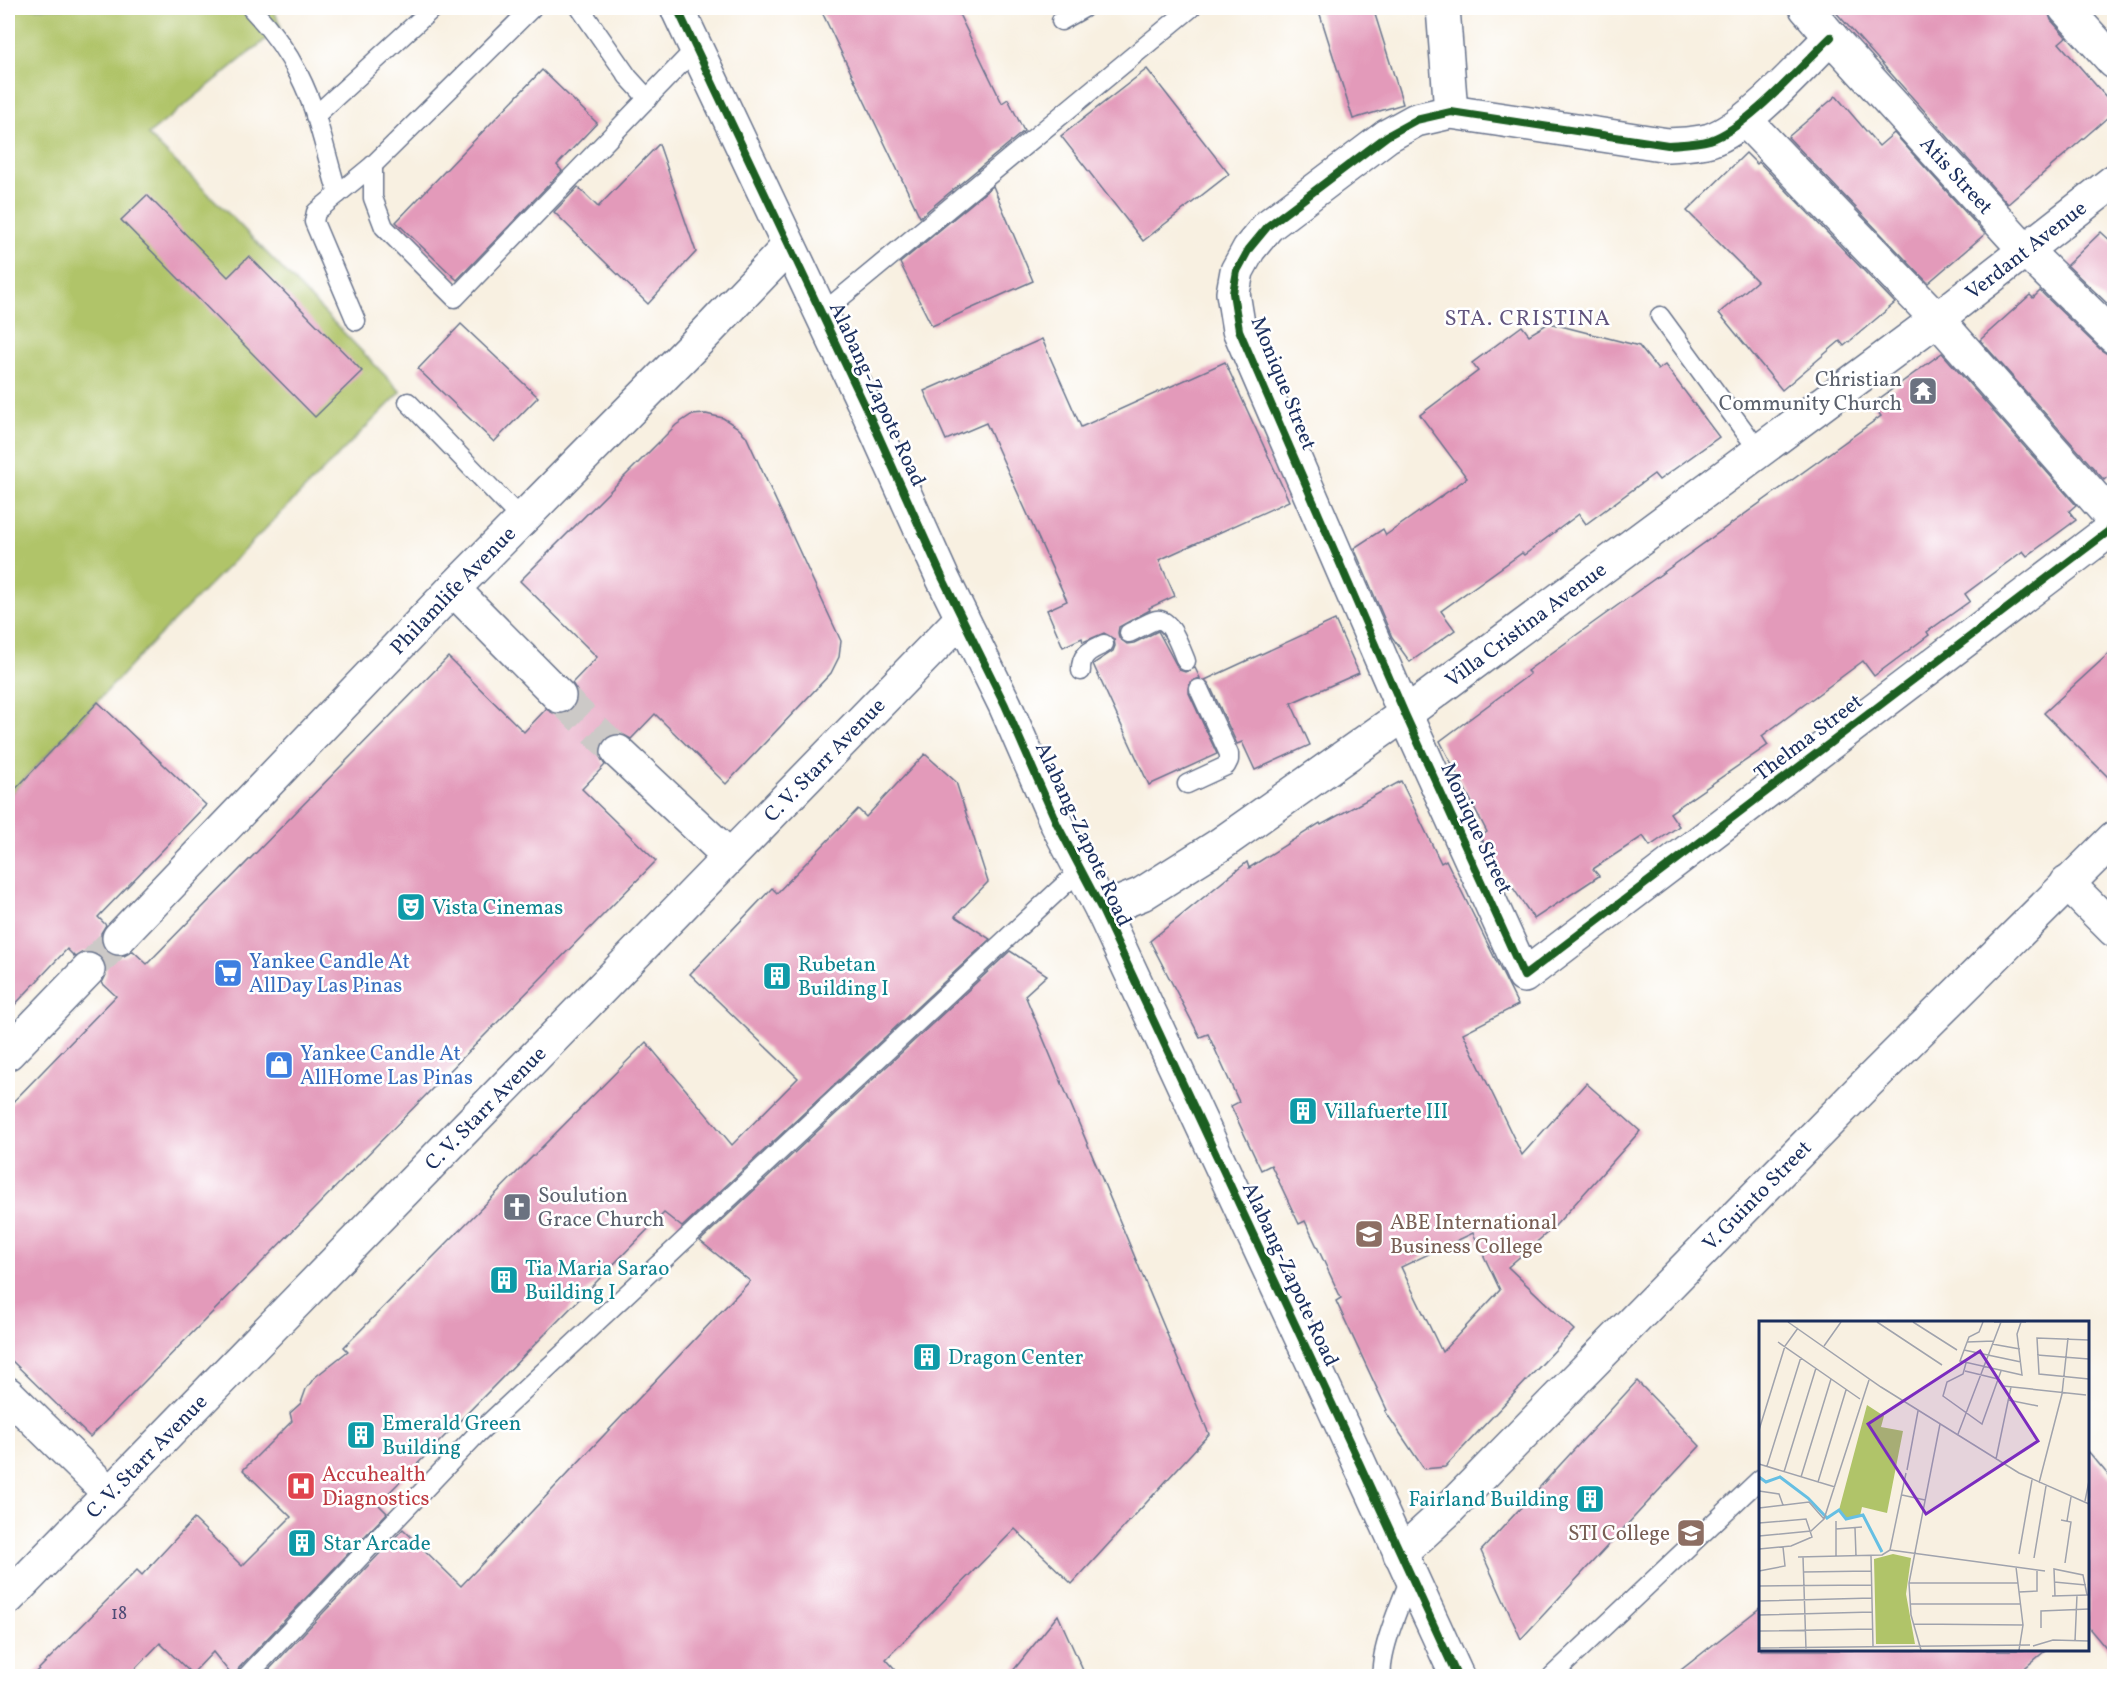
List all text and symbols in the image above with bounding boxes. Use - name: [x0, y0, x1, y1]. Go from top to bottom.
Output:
- street label: Atis Street: [1912, 131, 1999, 221]
- street label: Verdant Avenue: [1960, 195, 2093, 307]
- street label: Alabang-Zapote Road: [821, 298, 932, 492]
- district label: STA. CRISTINA: [1444, 304, 1612, 335]
- street label: Monique Street: [1243, 312, 1323, 455]
- place label: Christian Community Church: [1719, 366, 1902, 419]
- temple icon: Christian Community Church: [1907, 375, 1939, 407]
- street label: Philamlife Avenue: [384, 520, 523, 662]
- street label: Villa Cristina Avenue: [1440, 556, 1613, 695]
- street label: Thelma Street: [1749, 688, 1869, 789]
- street label: C. V. Starr Avenue: [758, 692, 893, 829]
- street label: Alabang-Zapote Road: [1027, 738, 1138, 932]
- street label: Monique Street: [1433, 758, 1519, 899]
- theatre icon: Vista Cinemas: [395, 891, 427, 923]
- place label: Vista Cinemas: [432, 894, 563, 923]
- place label: Yankee Candle At AllDay Las Pinas: [249, 948, 410, 1001]
- place label: Rubetan Building I: [798, 951, 889, 1004]
- supermarket icon: Yankee Candle At AllDay Las Pinas: [212, 957, 244, 989]
- building icon: Rubetan Building I: [761, 960, 793, 992]
- place label: Yankee Candle At AllHome Las Pinas: [300, 1040, 473, 1093]
- street label: C. V. Starr Avenue: [419, 1040, 554, 1178]
- shop icon: Yankee Candle At AllHome Las Pinas: [263, 1049, 295, 1081]
- building icon: Villafuerte III: [1287, 1095, 1319, 1127]
- place label: Villafuerte III: [1324, 1098, 1448, 1127]
- street label: V. Guinto Street: [1697, 1134, 1819, 1258]
- street label: Alabang-Zapote Road: [1234, 1178, 1345, 1372]
- place label: Soulution Grace Church: [538, 1182, 664, 1235]
- church icon: Soulution Grace Church: [501, 1191, 533, 1223]
- place label: ABE International Business College: [1390, 1209, 1557, 1262]
- school or university icon: ABE International Business College: [1353, 1218, 1385, 1250]
- place label: Tia Maria Sarao Building I: [525, 1255, 669, 1308]
- building icon: Tia Maria Sarao Building I: [488, 1264, 520, 1296]
- inset map: [1759, 1321, 2089, 1651]
- building icon: Dragon Center: [911, 1341, 943, 1373]
- place label: Dragon Center: [948, 1344, 1084, 1373]
- street label: C. V. Starr Avenue: [80, 1389, 215, 1526]
- place label: Emerald Green Building: [382, 1410, 521, 1463]
- building icon: Emerald Green Building: [345, 1419, 377, 1451]
- place label: Accuhealth Diagnostics: [322, 1461, 430, 1514]
- hospital icon: Accuhealth Diagnostics: [285, 1470, 317, 1502]
- building icon: Fairland Building: [1574, 1483, 1606, 1515]
- place label: Fairland Building: [1408, 1486, 1569, 1515]
- school or university icon: STI College: [1675, 1517, 1707, 1549]
- place label: STI College: [1568, 1520, 1670, 1549]
- building icon: Star Arcade: [286, 1527, 318, 1559]
- place label: Star Arcade: [323, 1530, 431, 1559]
- house number: 18: [111, 1602, 127, 1627]

